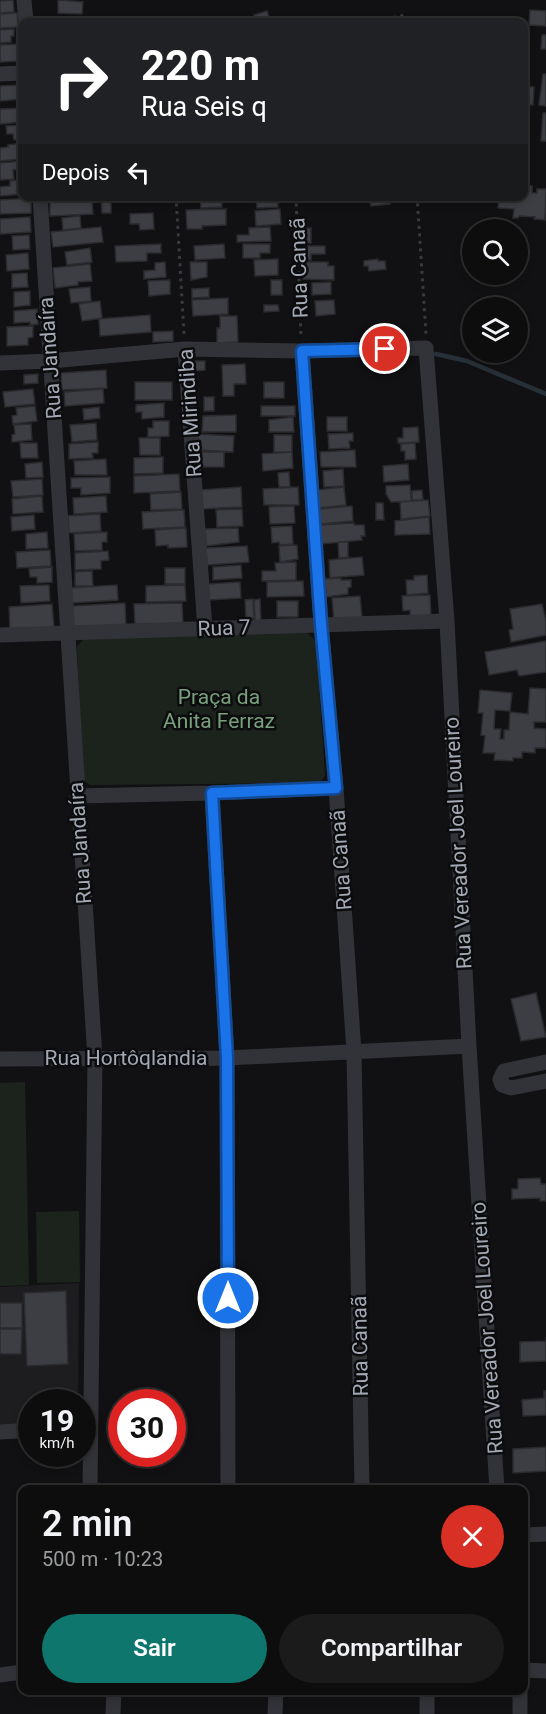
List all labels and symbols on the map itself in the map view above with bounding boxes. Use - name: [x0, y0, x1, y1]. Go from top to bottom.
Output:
- street label: Rua Canaã: [285, 217, 313, 319]
- street label: Rua Jandaíra: [34, 296, 66, 420]
- pin: [359, 323, 410, 374]
- street label: Rua Mirindiba: [174, 348, 206, 478]
- street label: Rua 7: [197, 615, 251, 641]
- park label: Praça da Anita Ferraz: [163, 685, 275, 733]
- street label: Rua Vereador Joel Loureiro: [439, 716, 477, 970]
- street label: Rua Jandaíra: [64, 781, 96, 905]
- street label: Rua Canaã: [326, 809, 356, 911]
- street label: Rua Hortôqlandia: [45, 1046, 207, 1070]
- street label: Rua Vereador Joel Loureiro: [466, 1201, 508, 1455]
- position arrow: [196, 1266, 260, 1330]
- street label: Rua Canaã: [347, 1295, 373, 1397]
- speed limit sign: 30: [108, 1389, 186, 1467]

